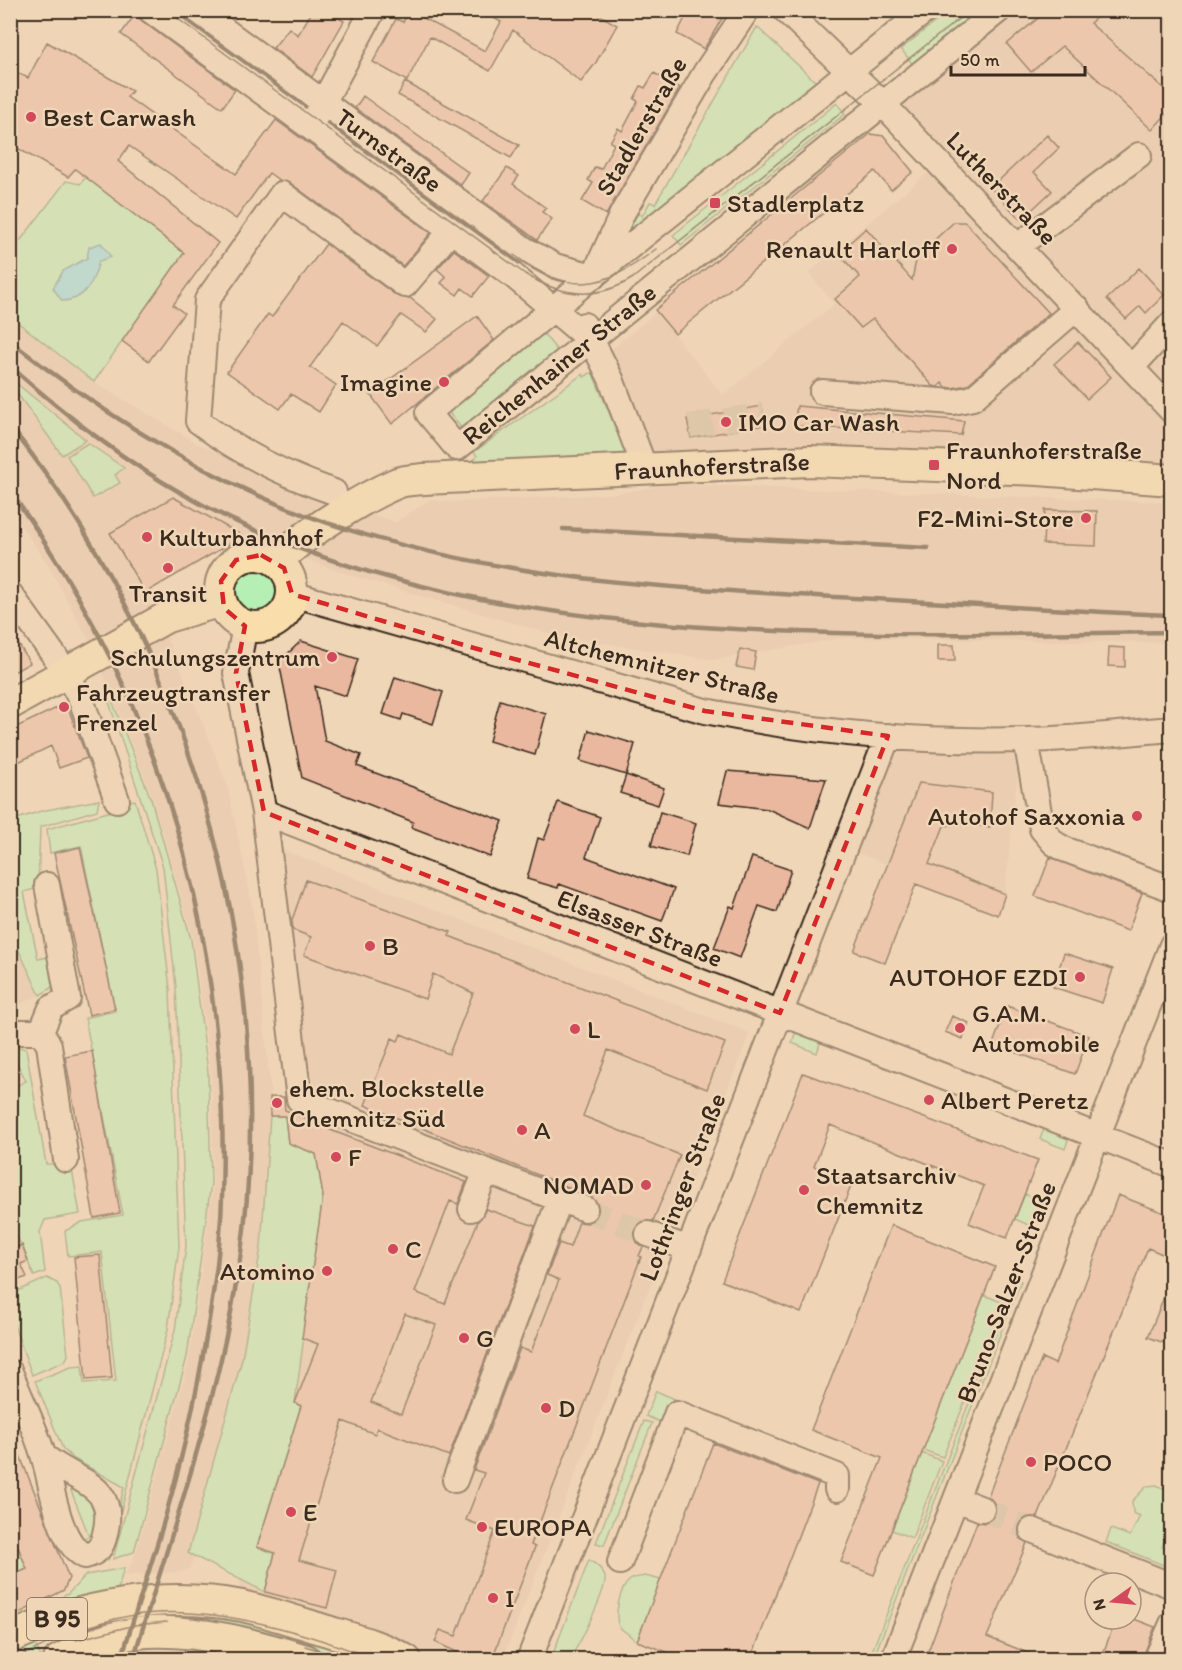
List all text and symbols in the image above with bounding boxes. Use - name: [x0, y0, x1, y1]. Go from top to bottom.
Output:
- scale bar: [951, 39, 1084, 77]
- text: 50 m: [960, 49, 1000, 71]
- street label: Stadlerstraße: [588, 51, 694, 201]
- place label: Best Carwash: [43, 101, 196, 133]
- street label: Turnstraße: [330, 101, 448, 199]
- marker: Best Carwash: [24, 110, 38, 124]
- street label: Lutherstraße: [940, 124, 1064, 252]
- place label: Stadlerplatz: [727, 187, 864, 219]
- marker: Stadlerplatz: [708, 196, 722, 210]
- place label: Renault Harloff: [766, 233, 940, 265]
- marker: Renault Harloff: [945, 242, 959, 256]
- street label: Reichenhainer Straße: [456, 276, 662, 452]
- place label: Imagine: [340, 366, 432, 398]
- marker: Imagine: [437, 375, 451, 389]
- place label: IMO Car Wash: [738, 406, 900, 438]
- marker: IMO Car Wash: [719, 415, 733, 429]
- place label: Fraunhoferstraße Nord: [946, 434, 1142, 496]
- street label: Fraunhoferstraße: [613, 445, 811, 487]
- marker: Fraunhoferstraße Nord: [927, 458, 941, 472]
- place label: F2-Mini-Store: [917, 502, 1074, 534]
- marker: F2-Mini-Store: [1079, 511, 1093, 525]
- place label: Kulturbahnhof: [159, 521, 324, 553]
- marker: Kulturbahnhof: [140, 530, 154, 544]
- marker: Transit: [161, 561, 175, 575]
- place label: Transit: [129, 577, 208, 609]
- street label: Altchemnitzer Straße: [541, 621, 783, 711]
- place label: Schulungszentrum: [111, 641, 320, 673]
- marker: Schulungszentrum: [325, 650, 339, 664]
- place label: Fahrzeugtransfer Frenzel: [76, 676, 271, 738]
- marker: Fahrzeugtransfer Frenzel: [57, 700, 71, 714]
- place label: Autohof Saxxonia: [928, 800, 1125, 832]
- marker: Autohof Saxxonia: [1130, 809, 1144, 823]
- street label: Elsasser Straße: [553, 882, 727, 974]
- place label: B: [382, 930, 399, 962]
- marker: B: [363, 939, 377, 953]
- place label: AUTOHOF EZDI: [889, 961, 1068, 993]
- marker: AUTOHOF EZDI: [1073, 970, 1087, 984]
- place label: G.A.M. Automobile: [972, 997, 1100, 1059]
- place label: L: [587, 1013, 600, 1045]
- marker: G.A.M. Automobile: [953, 1021, 967, 1035]
- marker: L: [568, 1022, 582, 1036]
- place label: ehem. Blockstelle Chemnitz Süd: [289, 1072, 485, 1134]
- place label: Albert Peretz: [941, 1084, 1088, 1116]
- street label: Lothringer Straße: [631, 1088, 733, 1286]
- marker: Albert Peretz: [922, 1093, 936, 1107]
- marker: ehem. Blockstelle Chemnitz Süd: [270, 1096, 284, 1110]
- place label: A: [534, 1114, 551, 1146]
- marker: A: [515, 1123, 529, 1137]
- place label: F: [348, 1141, 362, 1173]
- marker: F: [329, 1150, 343, 1164]
- place label: Staatsarchiv Chemnitz: [816, 1159, 956, 1221]
- place label: NOMAD: [543, 1169, 634, 1201]
- street label: Bruno-Salzer-Straße: [949, 1177, 1063, 1407]
- marker: NOMAD: [639, 1178, 653, 1192]
- marker: Staatsarchiv Chemnitz: [797, 1183, 811, 1197]
- place label: C: [405, 1233, 422, 1265]
- marker: C: [386, 1242, 400, 1256]
- place label: Atomino: [220, 1255, 315, 1287]
- marker: Atomino: [320, 1264, 334, 1278]
- place label: G: [476, 1322, 494, 1354]
- marker: G: [457, 1331, 471, 1345]
- place label: D: [558, 1392, 575, 1424]
- marker: D: [539, 1401, 553, 1415]
- place label: POCO: [1043, 1446, 1112, 1478]
- marker: POCO: [1024, 1455, 1038, 1469]
- place label: E: [303, 1496, 317, 1528]
- marker: E: [284, 1505, 298, 1519]
- place label: EUROPA: [494, 1511, 592, 1543]
- marker: EUROPA: [475, 1520, 489, 1534]
- north arrow: [1083, 1571, 1143, 1631]
- place label: I: [505, 1582, 515, 1614]
- marker: I: [486, 1591, 500, 1605]
- text: N: [1088, 1597, 1110, 1612]
- road number: B 95: [27, 1598, 87, 1640]

